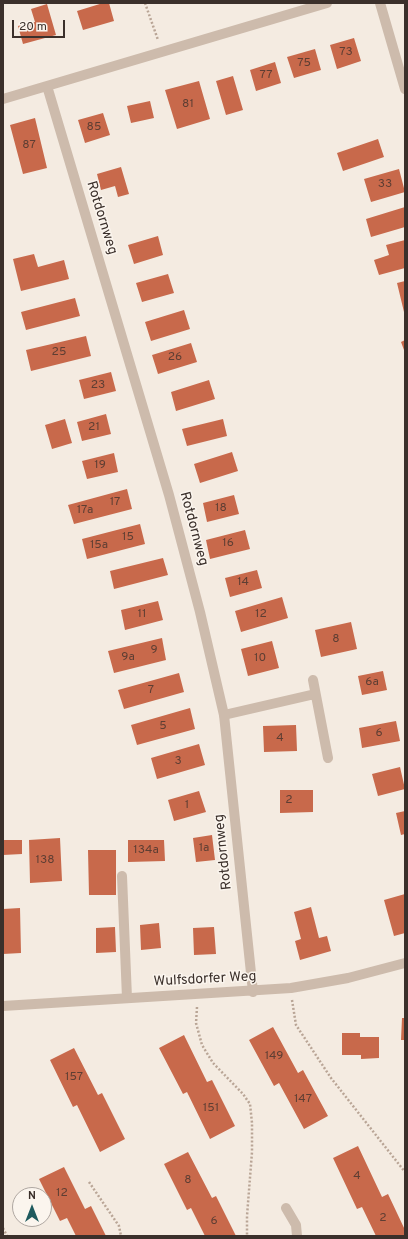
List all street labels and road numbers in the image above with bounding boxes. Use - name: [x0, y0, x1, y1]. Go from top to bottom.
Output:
- street label: Rotdornweg: [82, 179, 120, 257]
- street label: Rotdornweg: [175, 490, 211, 568]
- street label: Rotdornweg: [212, 813, 236, 891]
- street label: Wulfsdorfer Weg: [153, 969, 257, 991]

